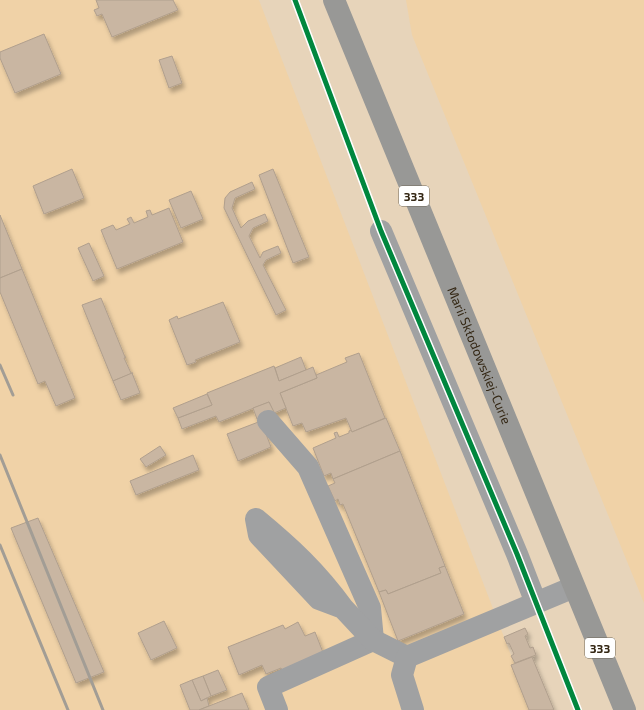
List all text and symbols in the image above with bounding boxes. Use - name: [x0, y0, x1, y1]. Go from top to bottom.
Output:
- road number: 333: [399, 186, 429, 206]
- street label: Marii Skłodowskiej-Curie: [444, 284, 515, 426]
- road number: 333: [585, 638, 615, 658]

